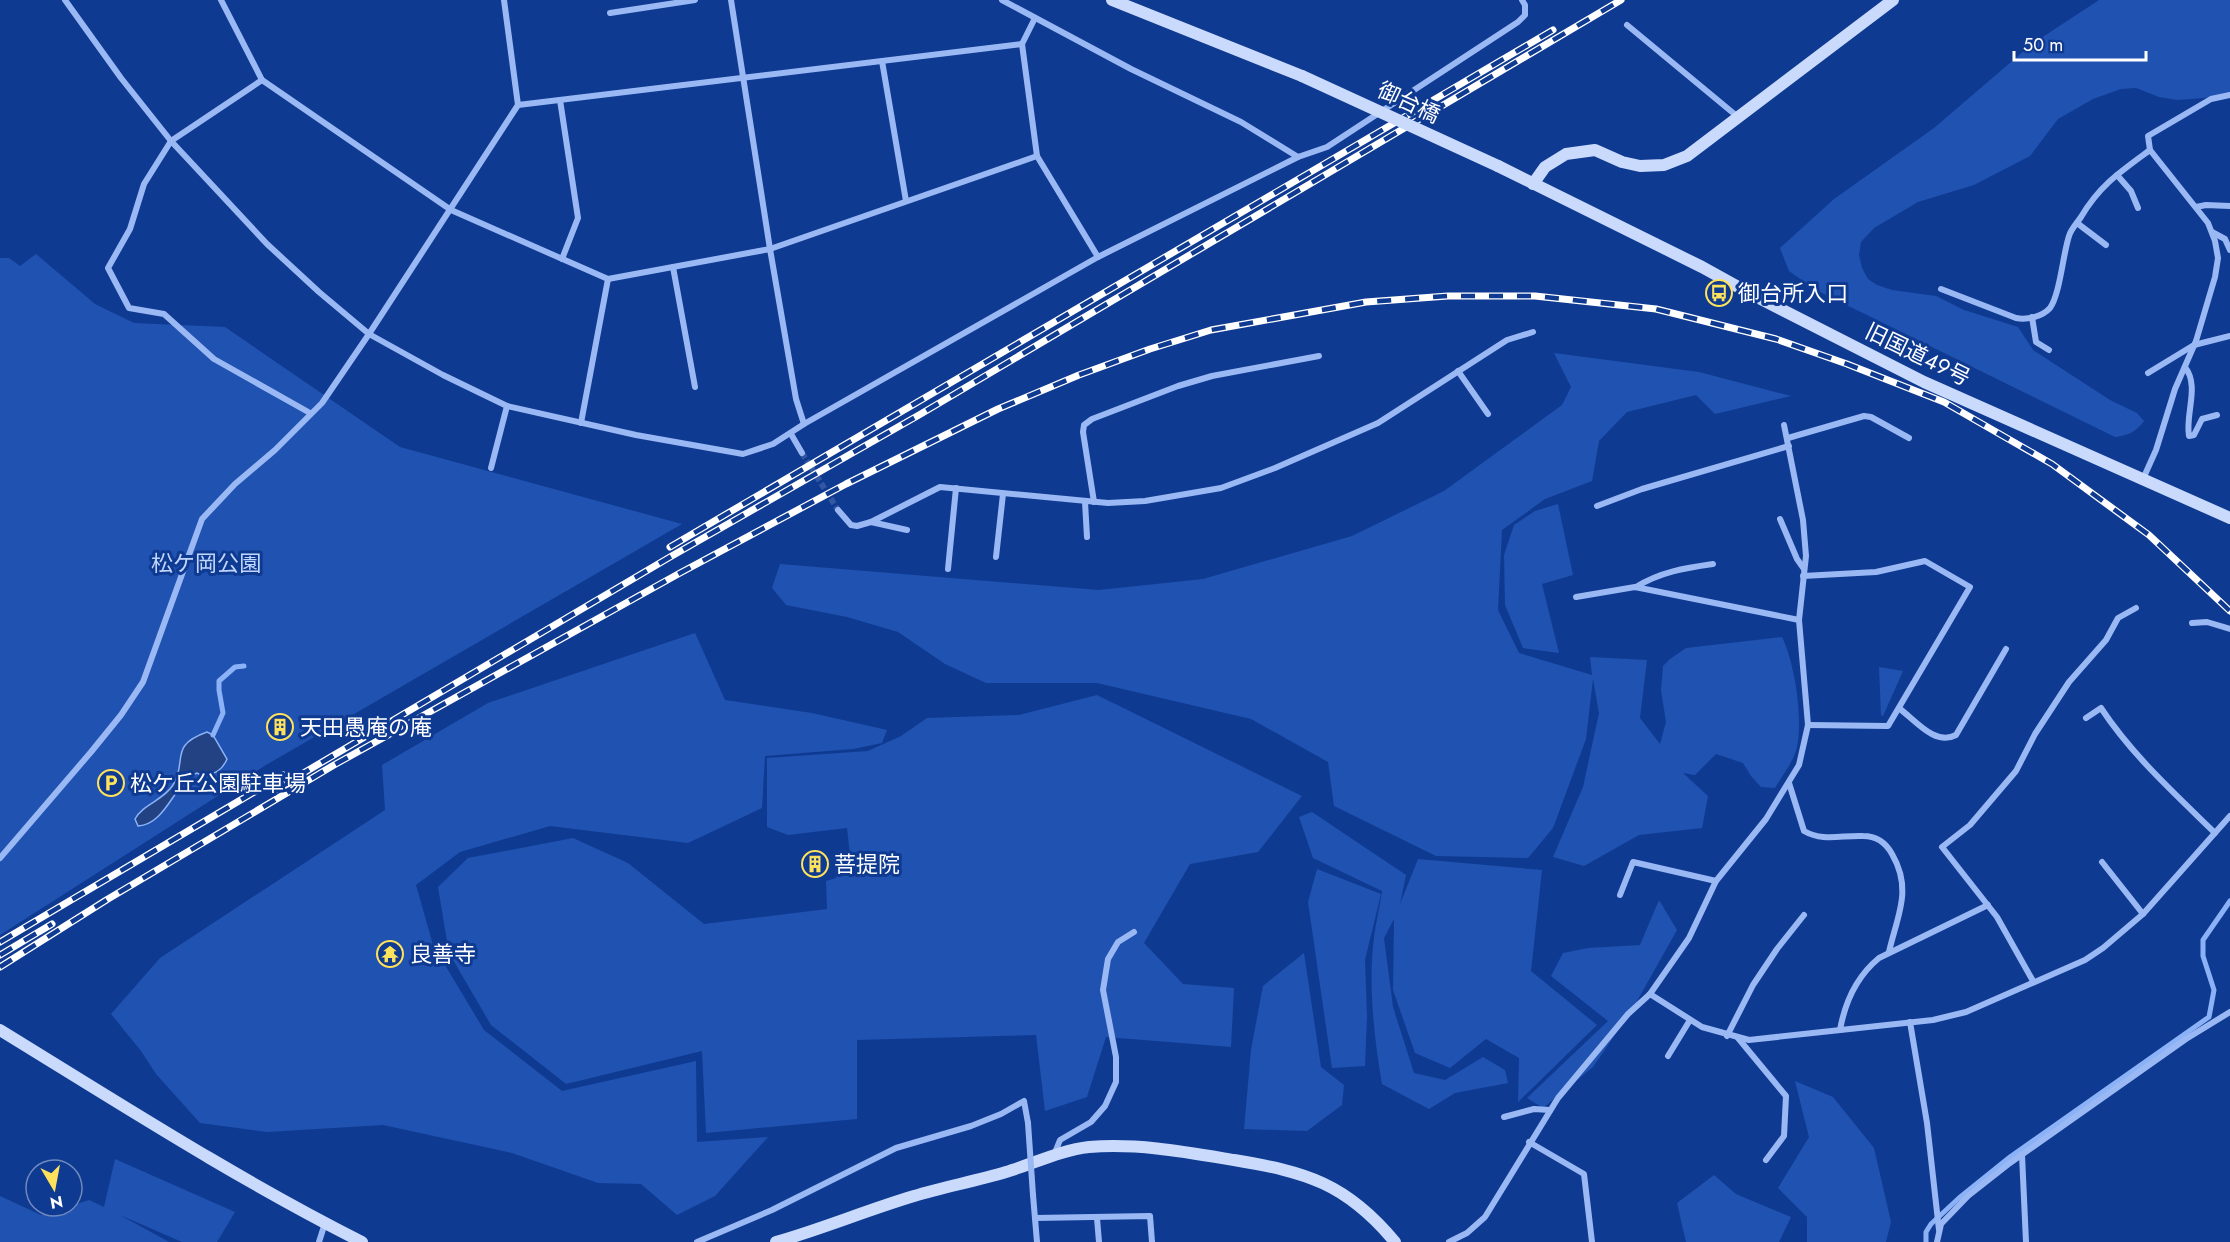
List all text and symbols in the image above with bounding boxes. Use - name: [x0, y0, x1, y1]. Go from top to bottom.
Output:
- scale bar: [2014, 24, 2146, 62]
- text: 50 m: [2023, 32, 2063, 58]
- street label: 御台橋: [1372, 74, 1446, 130]
- place label: 御台所入口: [1738, 277, 1848, 309]
- bus stop icon: 御台所入口: [1704, 278, 1734, 308]
- street label: 旧国道49号: [1860, 315, 1976, 393]
- park label: 松ケ岡公園: [151, 547, 261, 579]
- place label: 天田愚庵の庵: [300, 711, 432, 743]
- building icon: 天田愚庵の庵: [265, 712, 295, 742]
- place label: 松ケ丘公園駐車場: [130, 767, 306, 799]
- parking icon: 松ケ丘公園駐車場: [96, 768, 126, 798]
- place label: 菩提院: [834, 848, 900, 880]
- building icon: 菩提院: [800, 849, 830, 879]
- place label: 良善寺: [410, 938, 476, 970]
- temple icon: 良善寺: [375, 939, 405, 969]
- north arrow: [24, 1158, 84, 1218]
- text: N: [48, 1190, 65, 1215]

